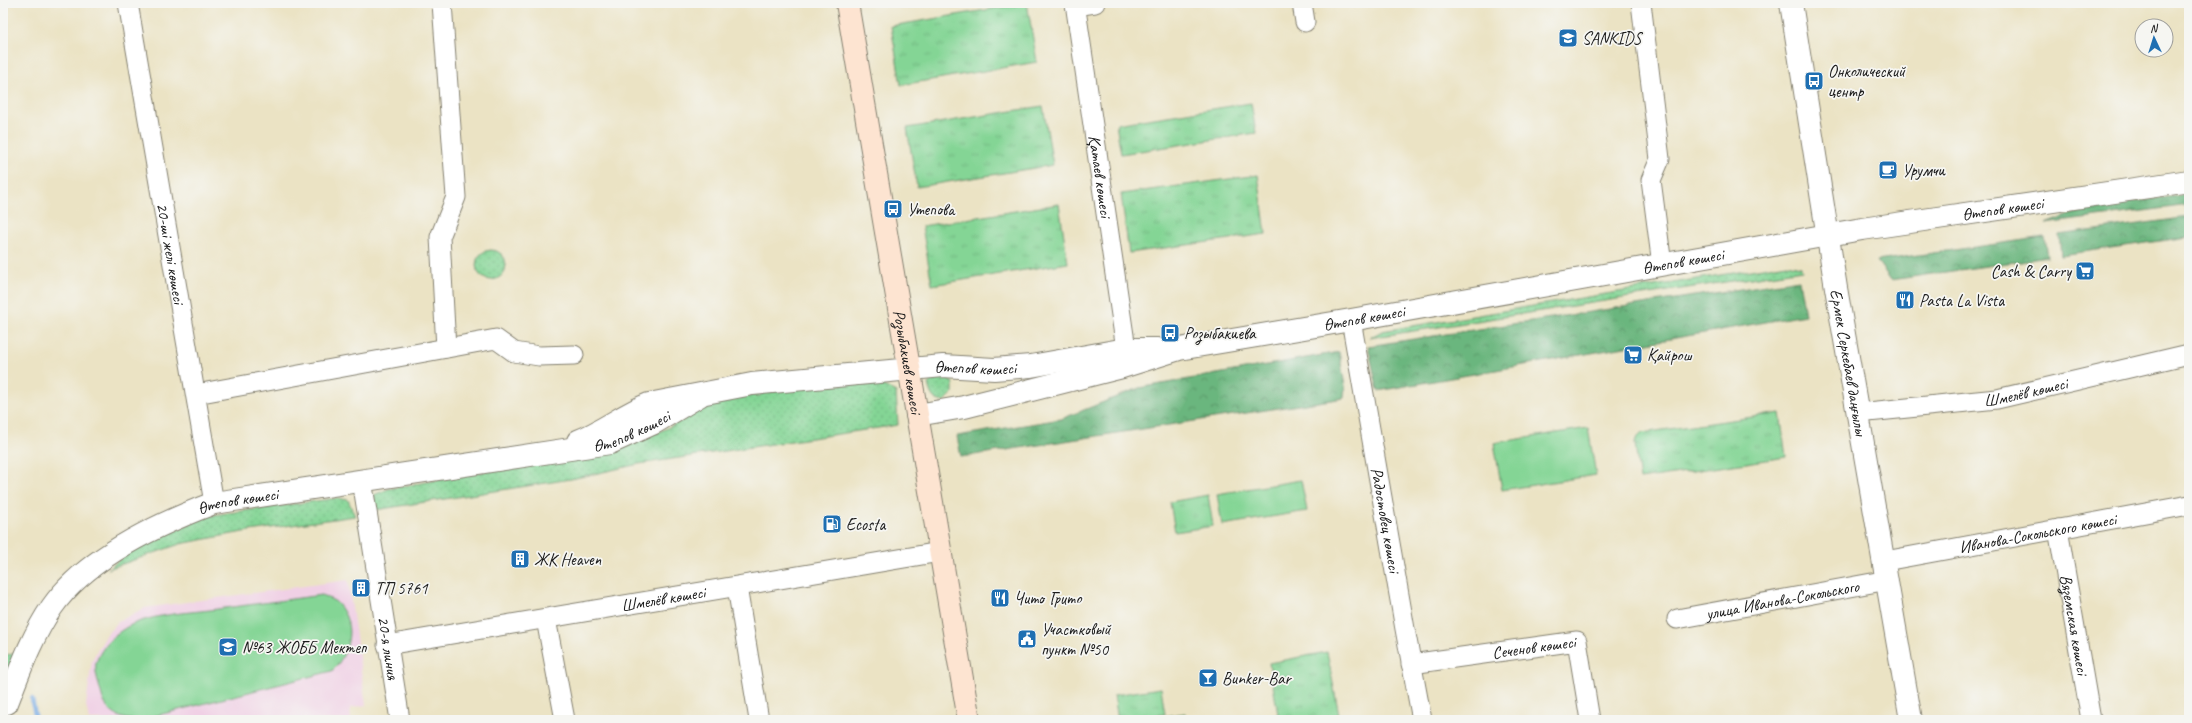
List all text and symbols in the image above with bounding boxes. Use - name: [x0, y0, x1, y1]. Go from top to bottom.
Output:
- north arrow: [2134, 18, 2174, 58]
- text: N: [2149, 21, 2159, 35]
- school or university icon: SANKIDS: [1557, 27, 1579, 49]
- place label: SANKIDS: [1582, 28, 1644, 49]
- place label: Онколический центр: [1828, 61, 1906, 102]
- bus stop icon: Онколический центр: [1803, 70, 1825, 92]
- street label: Қатаев көшесі: [1084, 134, 1117, 221]
- cafe icon: Урумчи: [1877, 159, 1899, 181]
- place label: Урумчи: [1902, 160, 1946, 181]
- street label: Өтепов көшесі: [1961, 192, 2047, 225]
- bus stop icon: Утепова: [882, 198, 904, 220]
- place label: Утепова: [907, 199, 956, 220]
- street label: 20-ші желі көшесі: [152, 201, 190, 307]
- street label: Өтепов көшесі: [1641, 244, 1727, 279]
- supermarket icon: Cash & Carry: [2074, 260, 2096, 282]
- place label: Cash & Carry: [1991, 261, 2072, 282]
- street label: Ермек Серкебаев даңғылы: [1825, 288, 1872, 439]
- restaurant icon: Pasta La Vista: [1894, 289, 1916, 311]
- place label: Pasta La Vista: [1919, 290, 2005, 311]
- street label: Өтепов көшесі: [1322, 300, 1408, 335]
- street label: Розыбакиев көшесі: [888, 308, 927, 417]
- bus stop icon: Розыбакиева: [1159, 322, 1181, 344]
- place label: Розыбакиева: [1184, 323, 1257, 345]
- supermarket icon: Қайрош: [1622, 344, 1644, 366]
- place label: Қайрош: [1647, 345, 1693, 366]
- street label: Өтепов көшесі: [933, 356, 1019, 380]
- street label: Шмелёв көшесі: [1983, 372, 2071, 411]
- street label: Өтепов көшесі: [592, 405, 676, 456]
- street label: Радостовец көшесі: [1366, 466, 1405, 576]
- street label: Өтепов көшесі: [194, 483, 281, 519]
- street label: Иванова-Сокольского көшесі: [1957, 508, 2120, 558]
- fuel station icon: Ecosta: [821, 513, 843, 535]
- place label: Ecosta: [846, 514, 886, 535]
- building icon: ЖК Heaven: [509, 548, 531, 570]
- place label: ЖК Heaven: [534, 549, 602, 570]
- street label: Вяземская көшесі: [2055, 573, 2093, 678]
- street label: улица Иванова-Сокольского: [1703, 575, 1861, 625]
- building icon: ТП 5761: [350, 577, 372, 599]
- place label: ТП 5761: [375, 578, 429, 599]
- street label: Шмелёв көшесі: [620, 581, 709, 616]
- restaurant icon: Чито Грито: [989, 587, 1011, 609]
- place label: Чито Грито: [1014, 588, 1082, 609]
- street label: 20-я линия: [373, 615, 404, 682]
- place label: Участковый пункт №50: [1041, 619, 1112, 660]
- public building icon: Участковый пункт №50: [1016, 628, 1038, 650]
- street label: Сеченов көшесі: [1491, 631, 1579, 664]
- school or university icon: №63 ЖОББ Мектеп: [217, 636, 239, 658]
- place label: №63 ЖОББ Мектеп: [242, 637, 367, 658]
- bar icon: Bunker-Bar: [1197, 667, 1219, 689]
- place label: Bunker-Bar: [1222, 668, 1292, 689]

